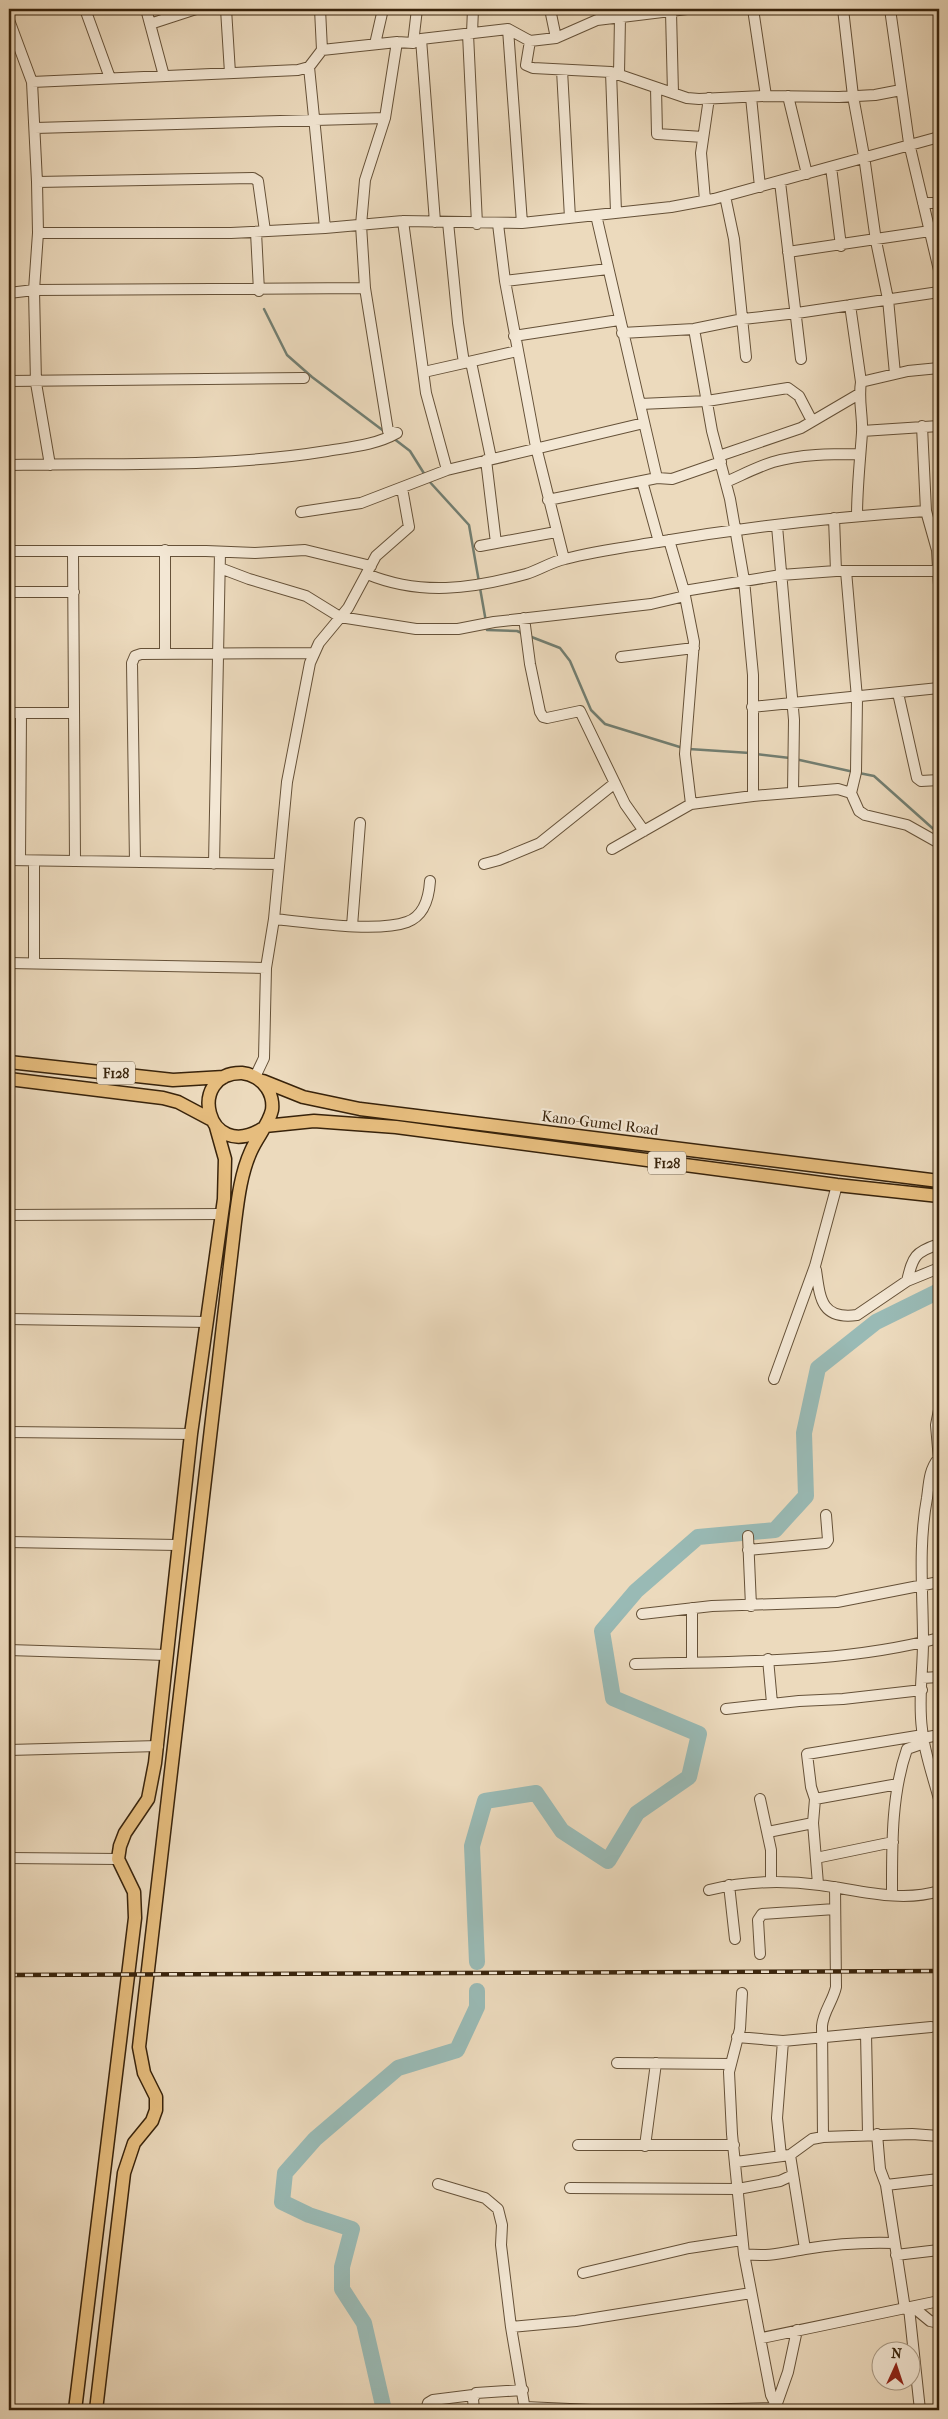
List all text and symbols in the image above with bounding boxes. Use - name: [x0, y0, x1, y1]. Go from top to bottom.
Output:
- road number: F128: [97, 1062, 135, 1084]
- street label: Kano-Gumel Road: [540, 1107, 660, 1139]
- road number: F128: [648, 1152, 686, 1174]
- north arrow: [870, 2342, 920, 2392]
- text: N: [891, 2345, 903, 2362]

